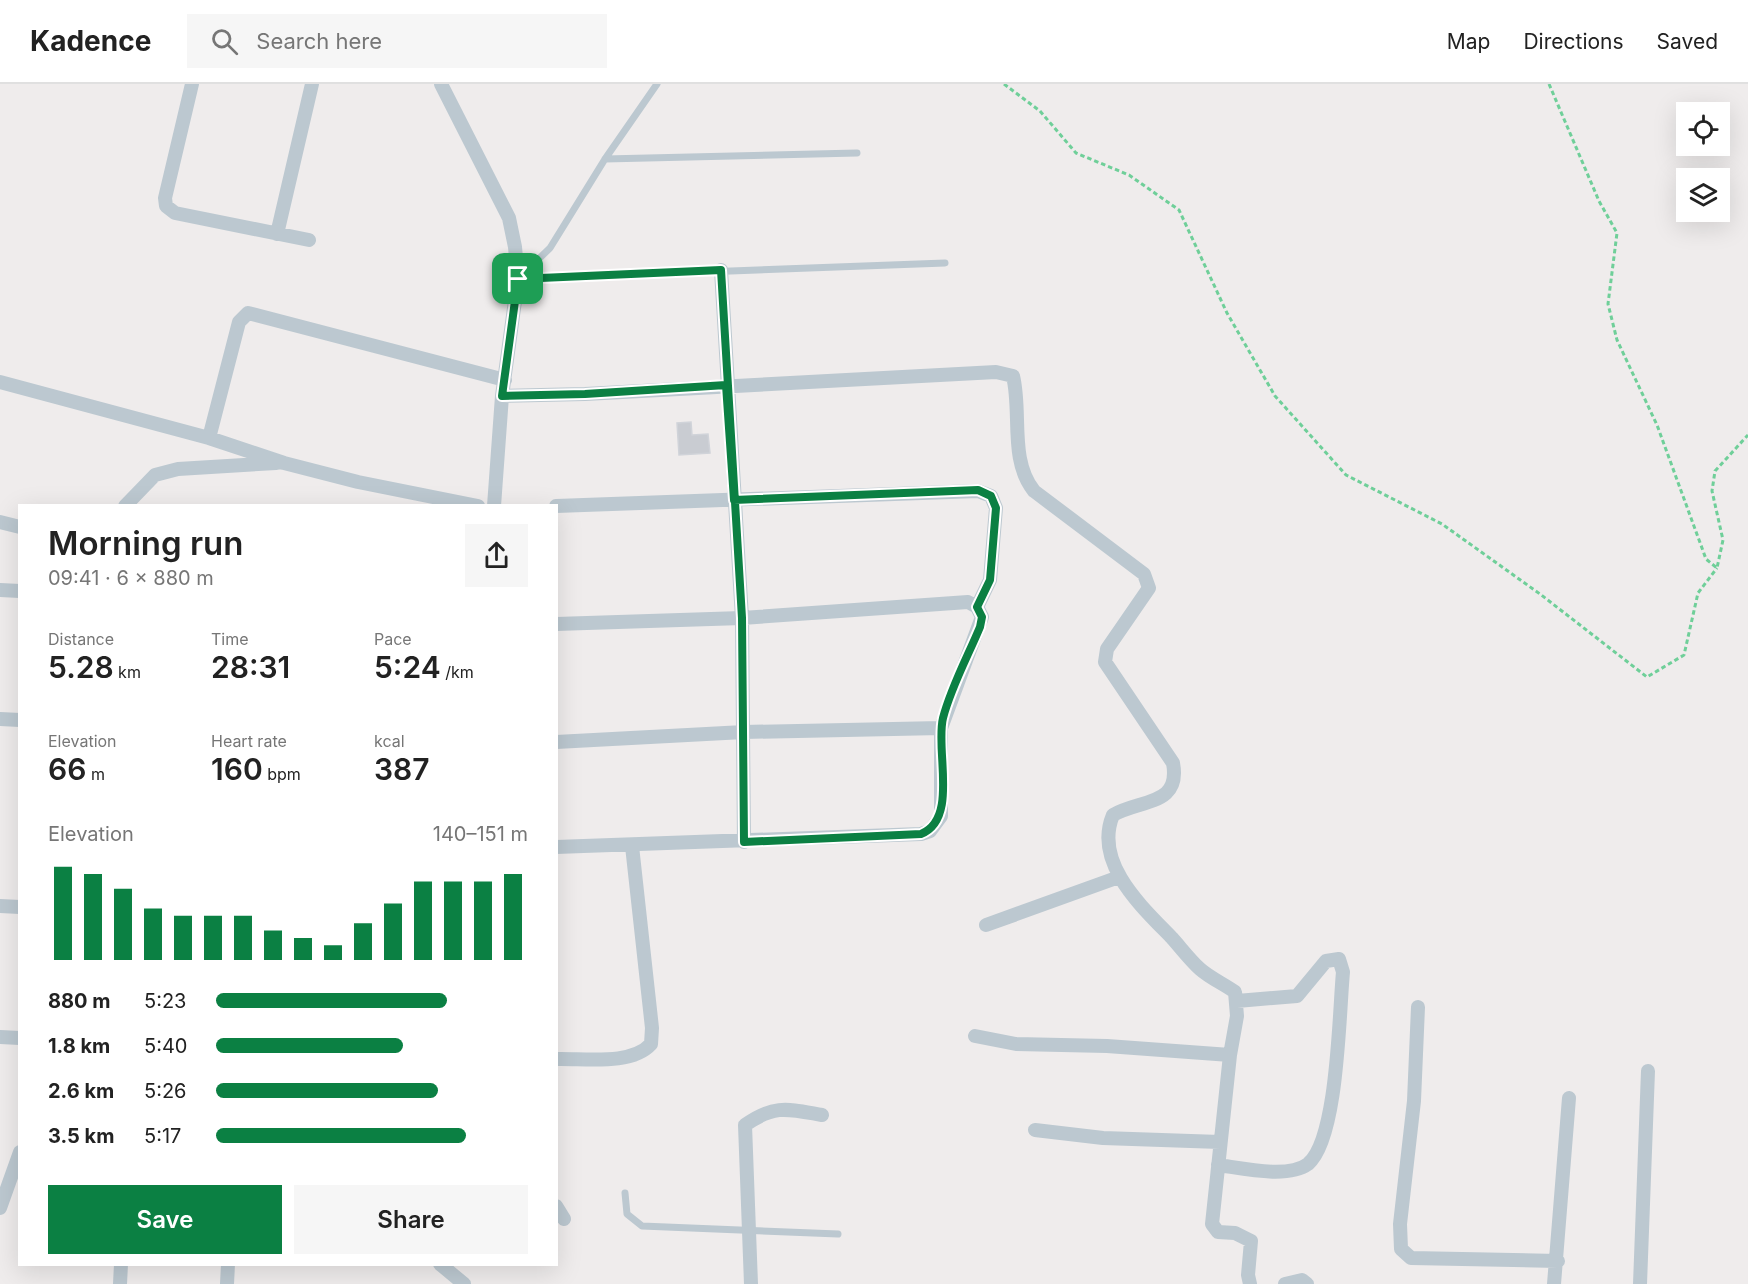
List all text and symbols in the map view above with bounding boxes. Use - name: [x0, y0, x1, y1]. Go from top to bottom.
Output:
- search box: [187, 14, 607, 68]
- text: Kadence: [30, 24, 151, 58]
- icon: search: [208, 25, 241, 58]
- text: Search here: [256, 28, 382, 54]
- text: Map: [1447, 29, 1490, 54]
- text: Directions: [1523, 29, 1624, 54]
- text: Saved: [1657, 29, 1718, 54]
- map controls: [1676, 102, 1730, 222]
- button: locate: [1676, 102, 1730, 156]
- button: layers: [1676, 168, 1730, 222]
- pin: [492, 253, 543, 304]
- icon: arrive: [501, 262, 534, 295]
- text: Morning run: [48, 523, 243, 563]
- button: share: [465, 524, 528, 587]
- text: 09:41 · 6 × 880 m: [48, 566, 214, 590]
- text: Distance: [48, 629, 114, 649]
- text: Time: [211, 629, 249, 649]
- text: Pace: [374, 629, 412, 649]
- text: 5.28: [48, 649, 114, 685]
- text: 28:31: [211, 649, 290, 685]
- text: 5:24: [374, 649, 441, 685]
- text: km: [114, 662, 141, 682]
- text: /km: [441, 662, 474, 682]
- text: Elevation: [48, 731, 117, 751]
- text: Heart rate: [211, 731, 287, 751]
- text: kcal: [374, 731, 405, 751]
- text: 66: [48, 751, 86, 787]
- text: 160: [211, 751, 263, 787]
- text: 387: [374, 751, 430, 787]
- text: m: [86, 764, 105, 784]
- text: bpm: [263, 764, 301, 784]
- text: Elevation: [48, 822, 134, 846]
- text: 140–151 m: [433, 822, 528, 846]
- text: 880 m: [48, 989, 111, 1013]
- text: 5:23: [144, 989, 186, 1013]
- text: 1.8 km: [48, 1034, 110, 1058]
- text: 5:40: [144, 1034, 187, 1058]
- text: 2.6 km: [48, 1079, 114, 1103]
- text: 5:26: [144, 1079, 187, 1103]
- text: 3.5 km: [48, 1124, 114, 1148]
- text: 5:17: [144, 1124, 181, 1148]
- button: Save: [48, 1185, 282, 1254]
- button: Share: [294, 1185, 528, 1254]

